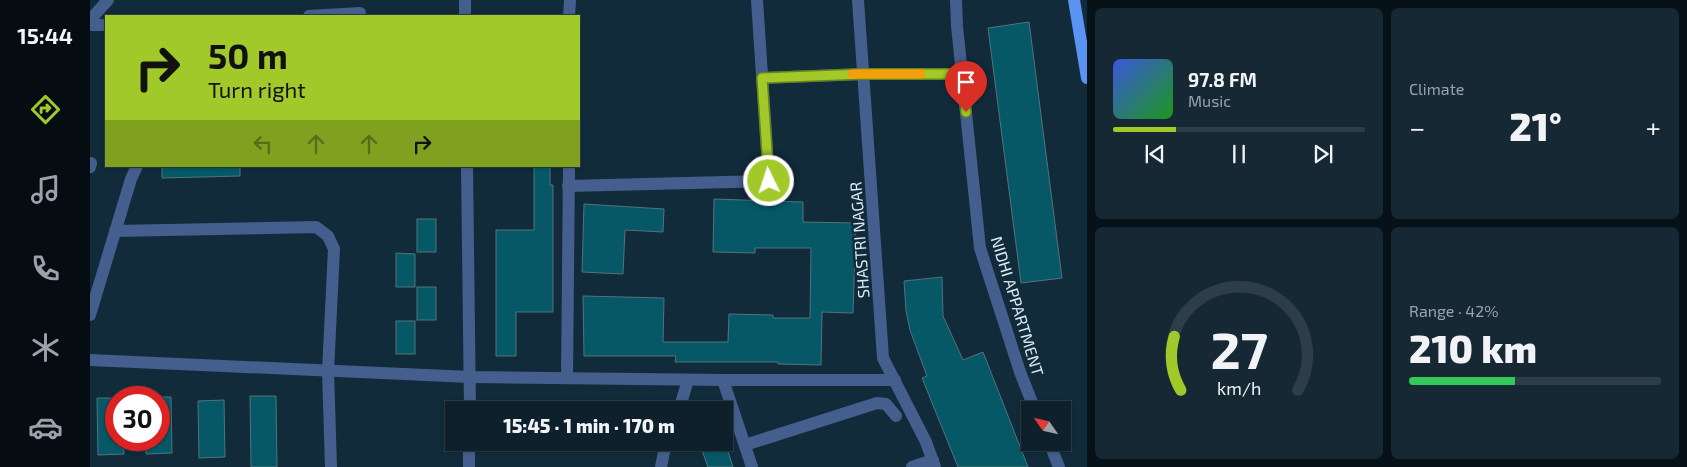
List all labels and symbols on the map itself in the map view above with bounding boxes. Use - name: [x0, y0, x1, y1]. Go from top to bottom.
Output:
- pin: [945, 61, 987, 112]
- position arrow: [742, 154, 794, 206]
- street label: SHASTRI NAGAR: [845, 181, 873, 299]
- street label: NIDHI APPARTMENT: [988, 234, 1048, 378]
- speed limit sign: 30: [105, 386, 170, 451]
- north arrow: [1021, 401, 1071, 451]

